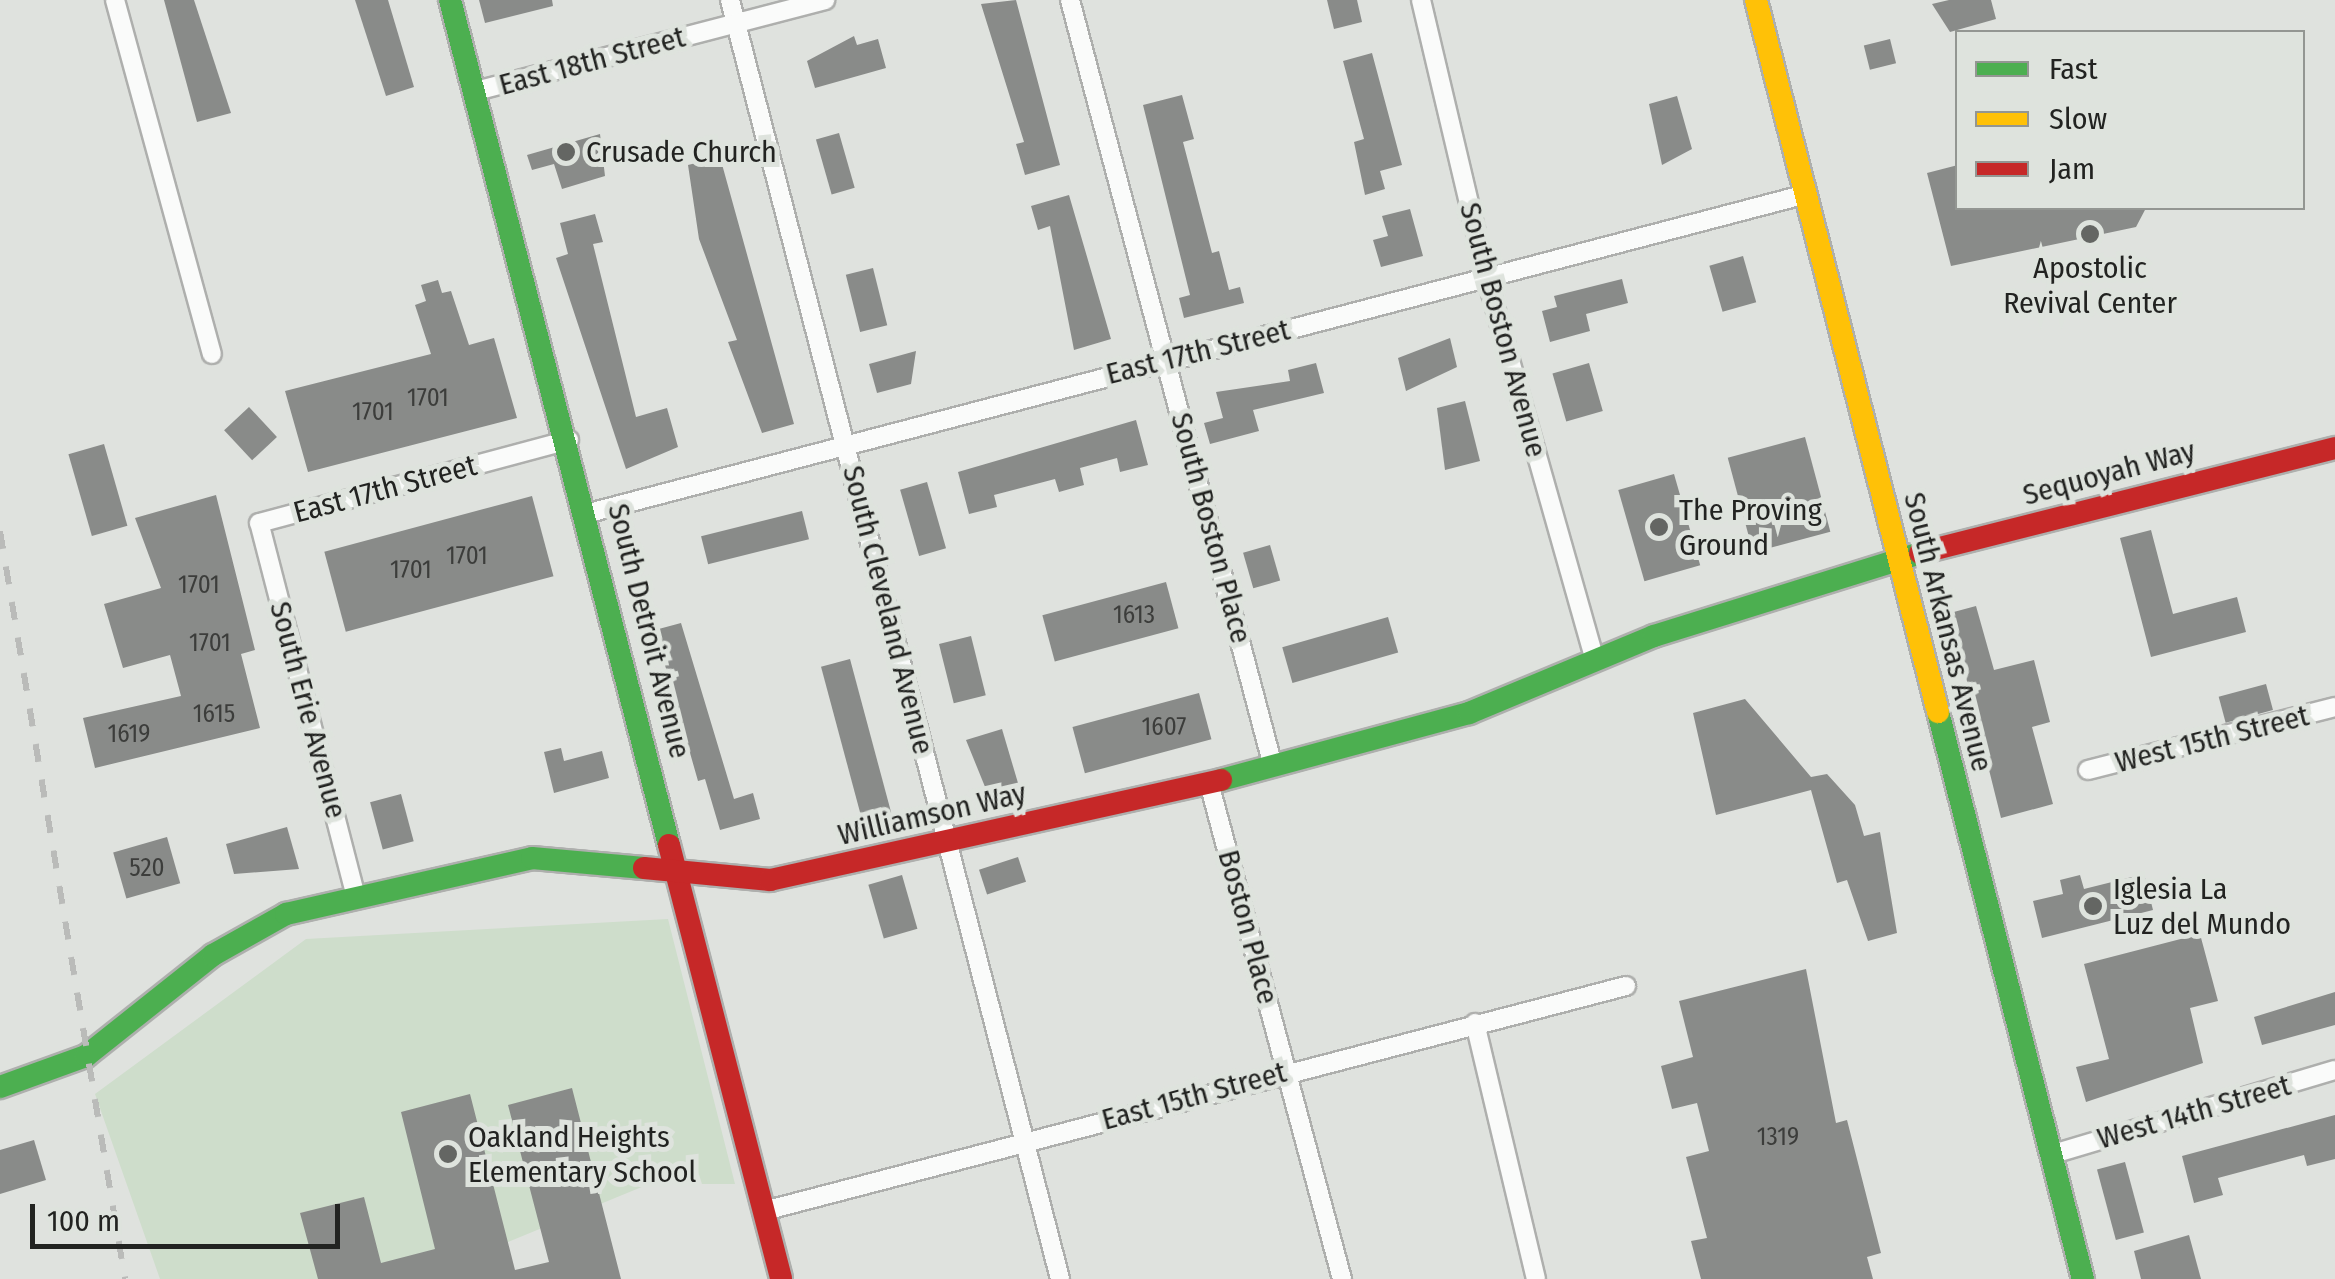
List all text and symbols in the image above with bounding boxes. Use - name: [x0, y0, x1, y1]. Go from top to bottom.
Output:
- street label: East 18th Street: [495, 19, 689, 103]
- legend: [1955, 30, 2305, 210]
- text: Fast: [2049, 51, 2097, 87]
- text: Slow: [2049, 101, 2107, 137]
- place label: Crusade Church: [586, 134, 777, 170]
- marker: Crusade Church: [555, 141, 577, 163]
- text: Jam: [2049, 151, 2095, 187]
- street label: South Boston Avenue: [1452, 199, 1554, 461]
- marker: Apostolic Revival Center: [2079, 223, 2101, 245]
- place label: Apostolic Revival Center: [2003, 250, 2177, 320]
- street label: East 17th Street: [1102, 312, 1294, 392]
- house number: 1701: [407, 383, 449, 413]
- house number: 1701: [352, 397, 394, 427]
- street label: South Boston Place: [1163, 409, 1259, 647]
- street label: Sequoyah Way: [2019, 433, 2199, 513]
- street label: East 17th Street: [289, 447, 481, 531]
- street label: South Cleveland Avenue: [835, 462, 941, 758]
- street label: South Arkansas Avenue: [1896, 489, 2000, 775]
- place label: The Proving Ground: [1679, 492, 1822, 562]
- street label: South Detroit Avenue: [600, 500, 698, 762]
- marker: The Proving Ground: [1648, 516, 1670, 538]
- house number: 1701: [446, 541, 488, 571]
- house number: 1701: [390, 555, 432, 585]
- house number: 1701: [178, 570, 220, 600]
- street label: South Erie Avenue: [262, 598, 354, 822]
- house number: 1613: [1113, 600, 1155, 630]
- house number: 1701: [189, 628, 231, 658]
- street label: West 15th Street: [2111, 698, 2313, 780]
- house number: 1615: [193, 699, 235, 729]
- house number: 1607: [1142, 712, 1186, 742]
- house number: 1619: [108, 719, 150, 749]
- street label: Williamson Way: [834, 775, 1030, 853]
- street label: Boston Place: [1210, 846, 1286, 1008]
- house number: 520: [129, 853, 165, 883]
- place label: Iglesia La Luz del Mundo: [2113, 871, 2291, 942]
- marker: Iglesia La Luz del Mundo: [2082, 895, 2104, 917]
- street label: East 15th Street: [1098, 1054, 1290, 1138]
- street label: West 14th Street: [2093, 1067, 2295, 1157]
- place label: Oakland Heights Elementary School: [468, 1119, 696, 1190]
- house number: 1319: [1757, 1122, 1799, 1152]
- marker: Oakland Heights Elementary School: [437, 1143, 459, 1165]
- scale bar: [35, 1184, 345, 1246]
- text: 100 m: [47, 1203, 120, 1239]

